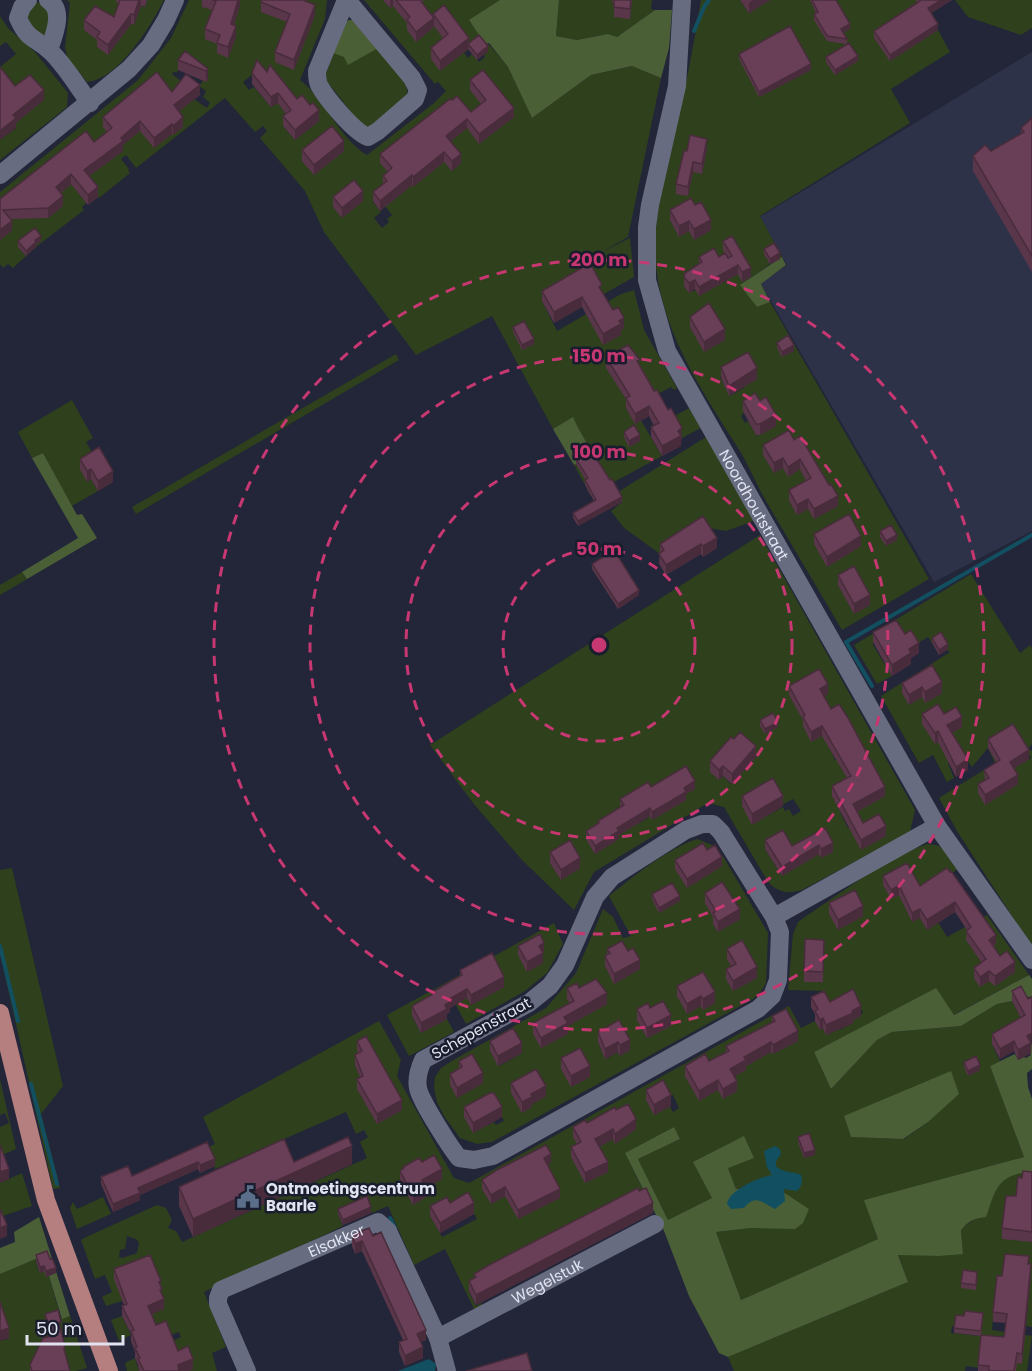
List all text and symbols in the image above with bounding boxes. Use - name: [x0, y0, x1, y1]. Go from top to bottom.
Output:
- text: 200 m: [571, 247, 627, 272]
- text: 150 m: [572, 343, 626, 368]
- text: 100 m: [572, 439, 626, 464]
- street label: Noordhoutstraat: [715, 445, 794, 564]
- text: 50 m: [576, 536, 622, 561]
- centre of rings: [589, 635, 609, 655]
- street label: Schepenstraat: [428, 992, 534, 1064]
- place label: Ontmoetingscentrum Baarle: [266, 1178, 435, 1216]
- public building icon: Ontmoetingscentrum Baarle: [235, 1184, 261, 1210]
- street label: Elsakker: [305, 1218, 368, 1262]
- street label: Wegelstuk: [508, 1253, 586, 1308]
- scale bar: [27, 1308, 123, 1346]
- text: 50 m: [36, 1316, 82, 1341]

